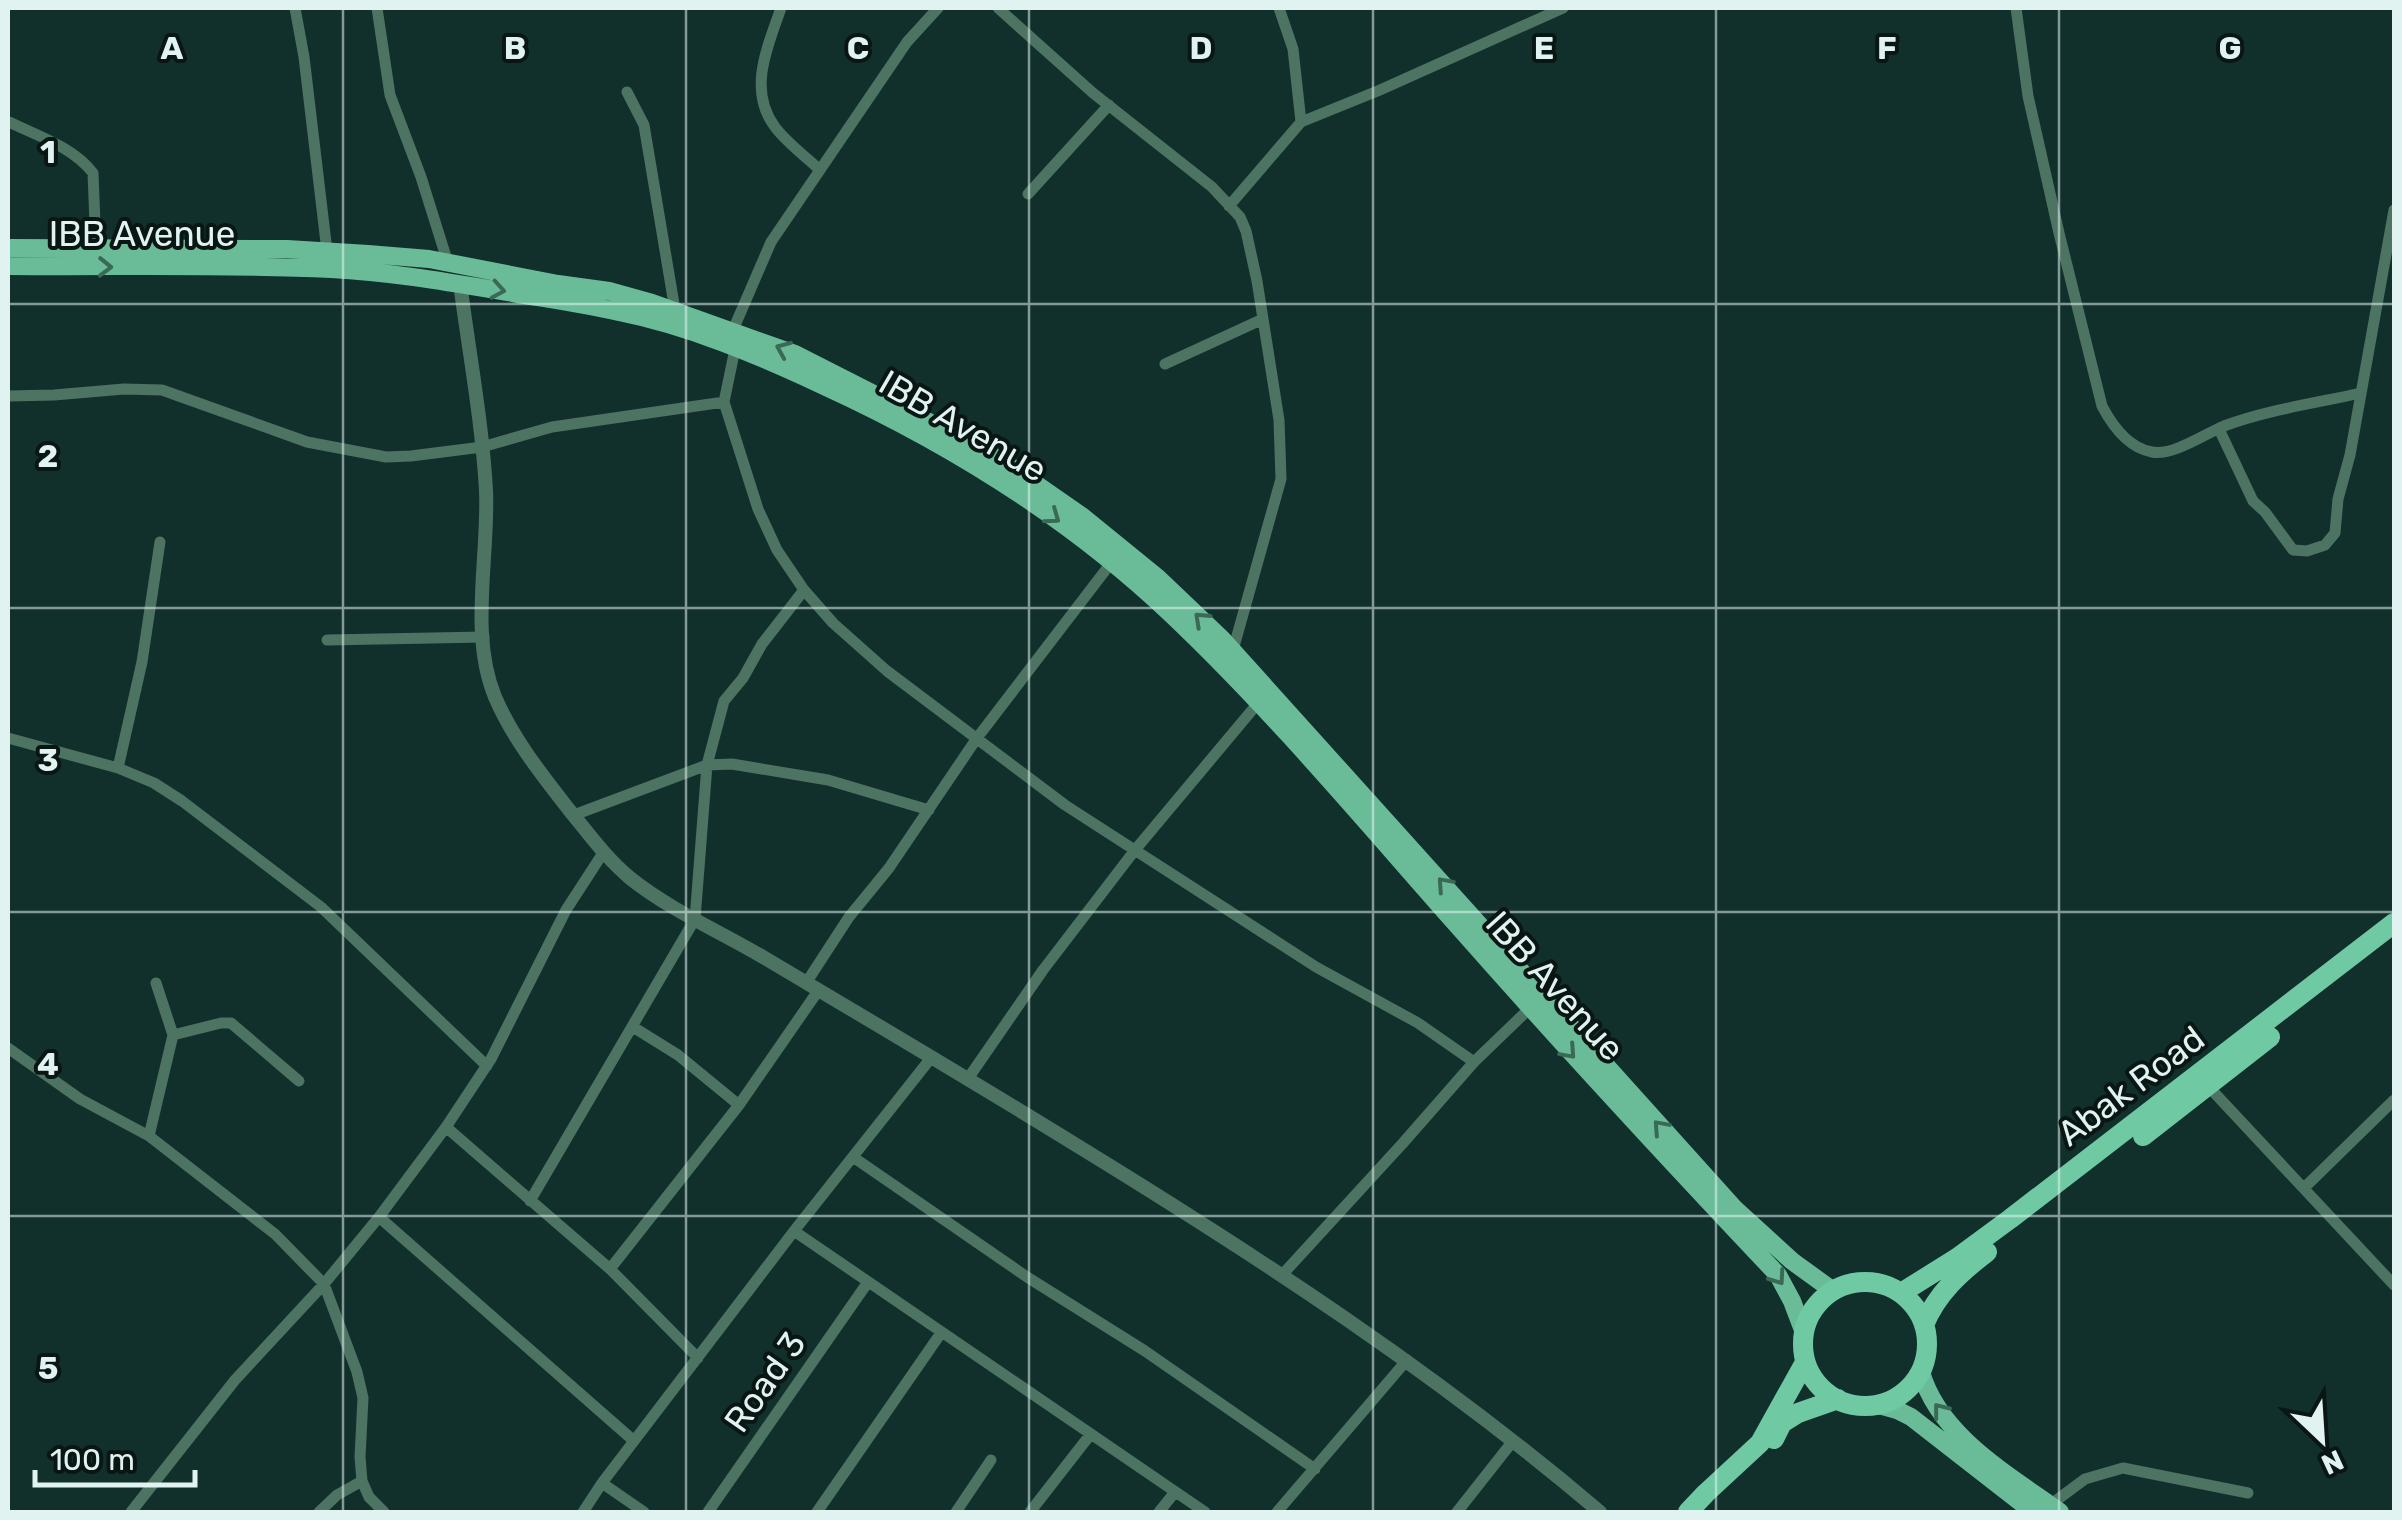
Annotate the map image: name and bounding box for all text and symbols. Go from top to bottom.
text: A [161,29,184,67]
text: B [504,29,526,67]
text: C [847,29,869,67]
text: D [1190,29,1212,67]
text: E [1534,29,1554,67]
text: F [1877,29,1897,67]
text: G [2218,29,2242,67]
text: 1 [40,133,56,171]
street label: IBB Avenue [49,213,235,255]
one-way arrow [98,256,113,278]
one-way arrow [490,279,507,300]
one-way arrow [775,341,793,361]
street label: IBB Avenue [872,361,1054,491]
text: 2 [38,437,58,475]
one-way arrow [1041,505,1060,524]
one-way arrow [1194,613,1213,631]
text: 3 [37,741,59,779]
one-way arrow [1438,877,1456,896]
street label: IBB Avenue [1477,903,1633,1069]
street label: Abak Road [2049,1017,2213,1155]
one-way arrow [1558,1040,1576,1059]
text: 4 [37,1045,59,1083]
one-way arrow [1654,1120,1672,1139]
one-way arrow [1766,1267,1784,1285]
street label: Road 3 [716,1324,814,1440]
text: 5 [38,1349,58,1387]
north arrow [2272,1390,2372,1490]
one-way arrow [1934,1404,1951,1422]
scale bar [35,1425,195,1487]
text: 100 m [50,1442,135,1478]
text: N [2316,1443,2348,1481]

